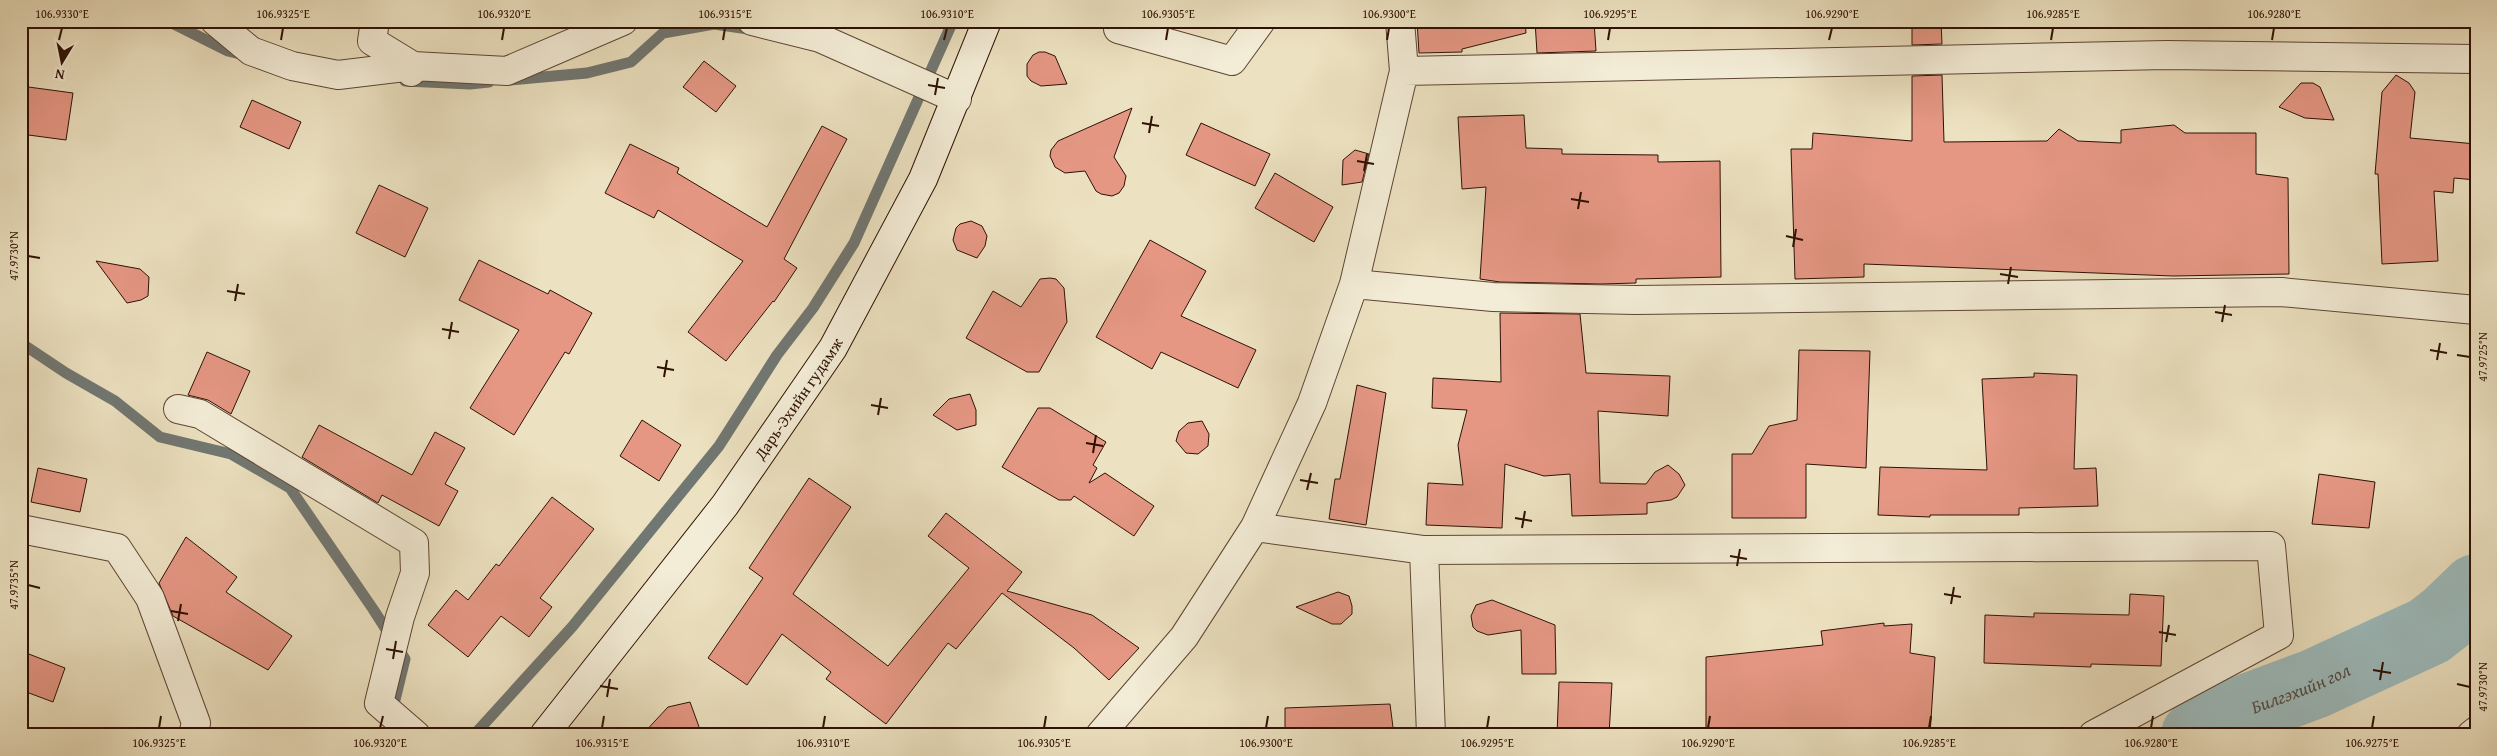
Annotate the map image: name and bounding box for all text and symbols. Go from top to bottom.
text: 106.9330°E [35,5,89,22]
text: 106.9325°E [256,5,310,22]
text: 106.9320°E [477,5,531,22]
text: 106.9315°E [698,5,752,22]
text: 106.9310°E [920,5,974,22]
text: 106.9305°E [1141,5,1195,22]
text: 106.9300°E [1362,5,1416,22]
text: 106.9295°E [1583,5,1637,22]
text: 106.9290°E [1805,5,1859,22]
text: 106.9285°E [2026,5,2080,22]
text: 106.9280°E [2247,5,2301,22]
north arrow [38,38,88,88]
text: N [53,64,66,85]
text: 47.9730°N [5,231,22,281]
text: 47.9725°N [2474,332,2491,382]
street label: Дарь-Эхийн гудамж [747,333,849,465]
text: 47.9735°N [5,560,22,610]
water label: Билгэхийн гол [2247,655,2355,720]
text: 47.9730°N [2474,662,2491,712]
text: 106.9325°E [132,734,186,751]
text: 106.9320°E [353,734,407,751]
text: 106.9315°E [575,734,629,751]
text: 106.9310°E [796,734,850,751]
text: 106.9305°E [1017,734,1071,751]
text: 106.9300°E [1239,734,1293,751]
text: 106.9295°E [1460,734,1514,751]
text: 106.9290°E [1681,734,1735,751]
text: 106.9285°E [1902,734,1956,751]
text: 106.9280°E [2124,734,2178,751]
text: 106.9275°E [2345,734,2399,751]

